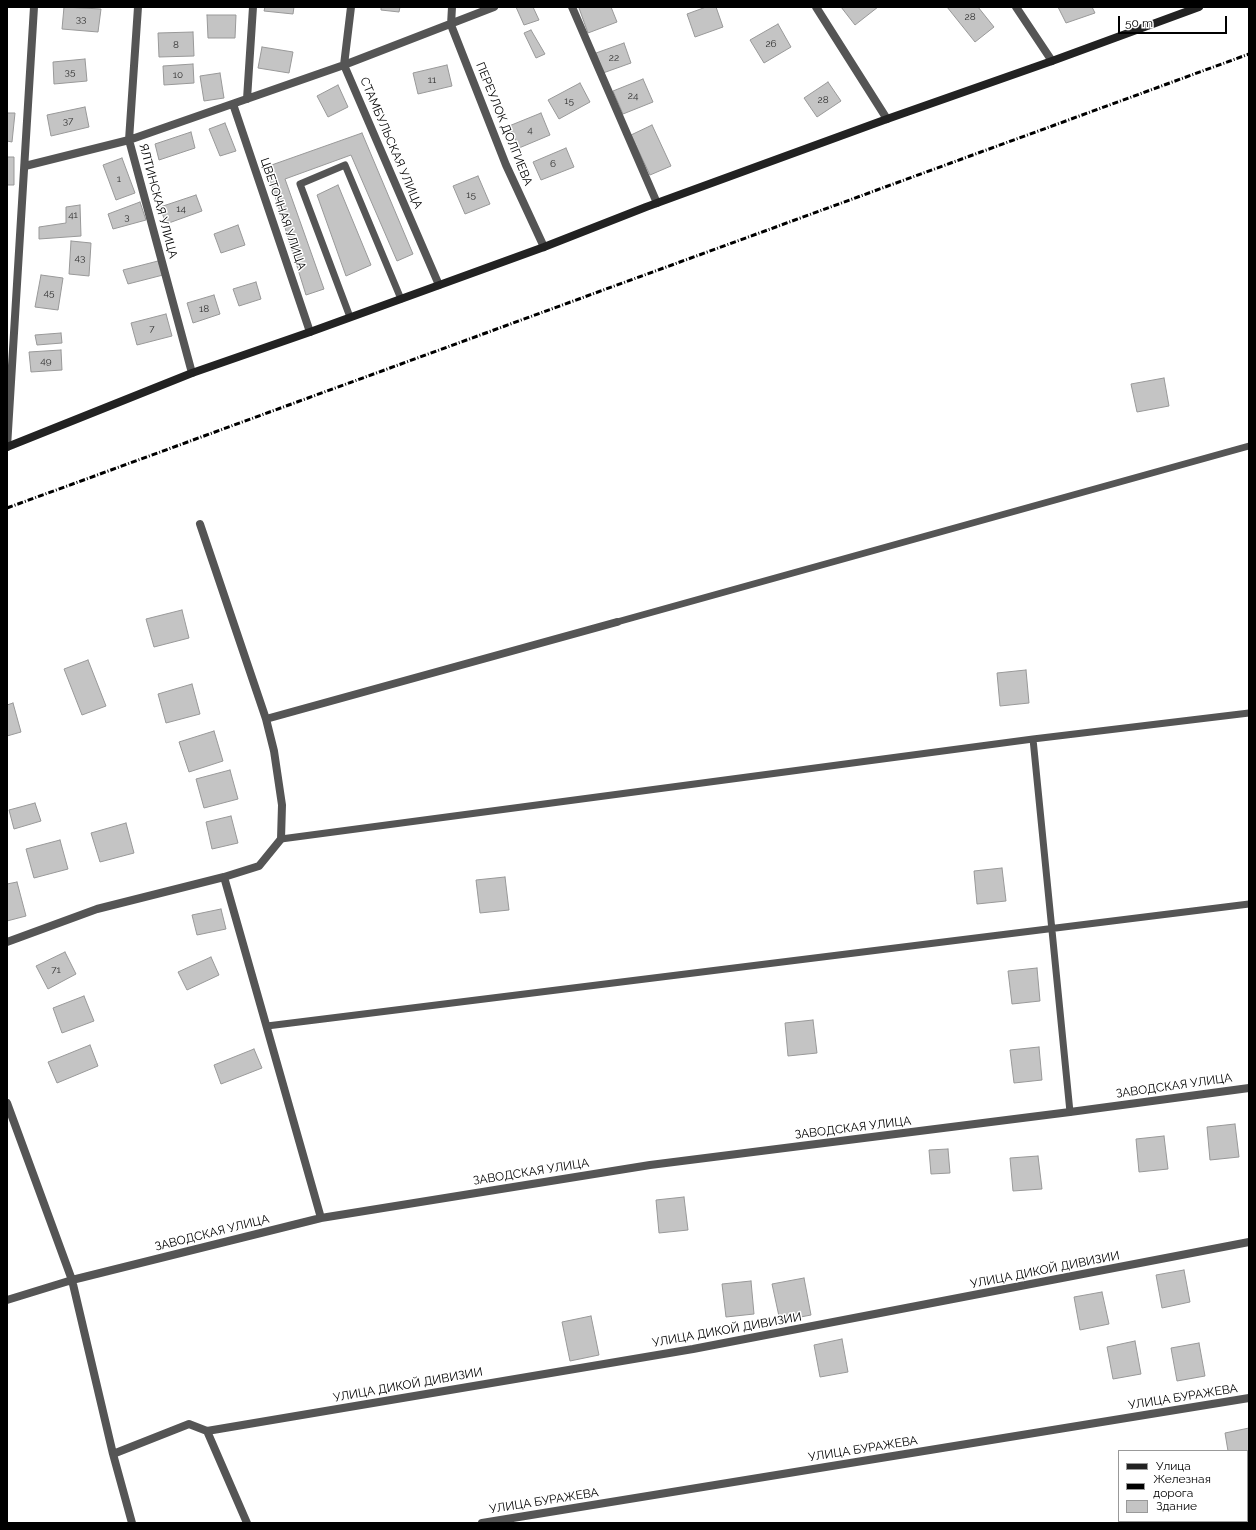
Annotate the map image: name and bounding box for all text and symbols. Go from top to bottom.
scale bar [1120,8,1229,34]
house number: 28 [964,11,976,23]
house number: 33 [76,13,86,25]
text: 50 m [1125,16,1153,30]
house number: 26 [765,38,777,50]
house number: 8 [173,39,179,51]
house number: 22 [609,52,619,64]
street label: ПЕРЕУЛОК ДОЛГИЕВА [473,60,535,188]
house number: 35 [65,66,75,78]
house number: 10 [173,69,183,81]
house number: 11 [428,74,436,86]
street label: СТАМБУЛЬСКАЯ УЛИЦА [357,75,425,211]
house number: 24 [628,90,638,102]
house number: 28 [817,94,829,106]
house number: 15 [564,95,574,107]
house number: 37 [63,115,73,127]
house number: 4 [527,124,533,136]
street label: ЯЛТИНСКАЯ УЛИЦА [136,142,180,260]
street label: ЦВЕТОЧНАЯ УЛИЦА [257,156,309,272]
house number: 6 [550,158,556,170]
house number: 1 [117,173,121,185]
house number: 15 [466,189,476,201]
house number: 14 [176,203,186,215]
house number: 41 [68,209,78,221]
house number: 3 [124,211,130,223]
house number: 43 [75,252,85,264]
house number: 45 [44,287,54,299]
house number: 18 [199,303,209,315]
house number: 7 [149,323,155,335]
house number: 49 [40,355,52,367]
house number: 71 [51,964,61,976]
street label: ЗАВОДСКАЯ УЛИЦА [1115,1071,1233,1101]
street label: ЗАВОДСКАЯ УЛИЦА [794,1114,912,1142]
street label: ЗАВОДСКАЯ УЛИЦА [472,1156,590,1188]
street label: ЗАВОДСКАЯ УЛИЦА [153,1212,271,1254]
street label: УЛИЦА ДИКОЙ ДИВИЗИИ [969,1248,1121,1292]
street label: УЛИЦА ДИКОЙ ДИВИЗИИ [651,1310,803,1350]
street label: УЛИЦА ДИКОЙ ДИВИЗИИ [332,1365,484,1405]
street label: УЛИЦА БУРАЖЕВА [1127,1381,1239,1413]
street label: УЛИЦА БУРАЖЕВА [807,1433,919,1465]
legend [1118,1450,1248,1522]
text: Улица [1156,1459,1191,1473]
text: Железная дорога [1153,1472,1211,1500]
street label: УЛИЦА БУРАЖЕВА [488,1485,600,1517]
text: Здание [1156,1499,1197,1513]

